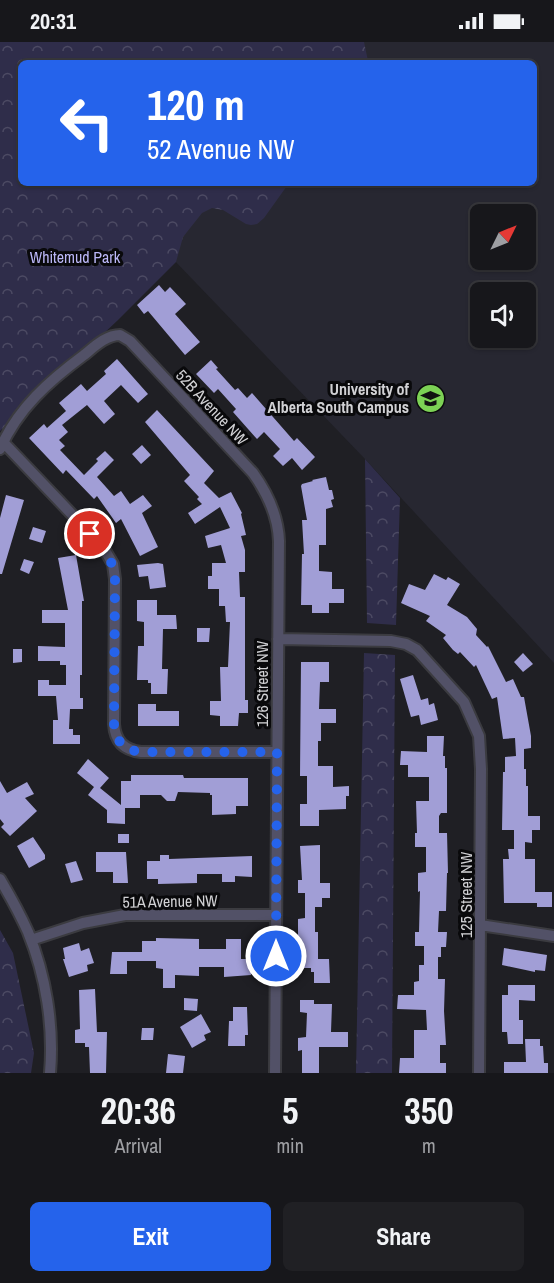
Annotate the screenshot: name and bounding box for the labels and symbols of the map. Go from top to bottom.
north arrow [470,204,536,270]
park label: Whitemud Park [30,246,121,268]
street label: 52B Avenue NW [171,364,253,450]
place label: University of Alberta South Campus [268,378,410,418]
school or university icon: University of Alberta South Campus [414,382,446,414]
pin [64,508,115,559]
street label: 126 Street NW [251,640,273,727]
street label: 125 Street NW [455,851,477,938]
street label: 51A Avenue NW [122,889,218,913]
position arrow [244,924,308,988]

